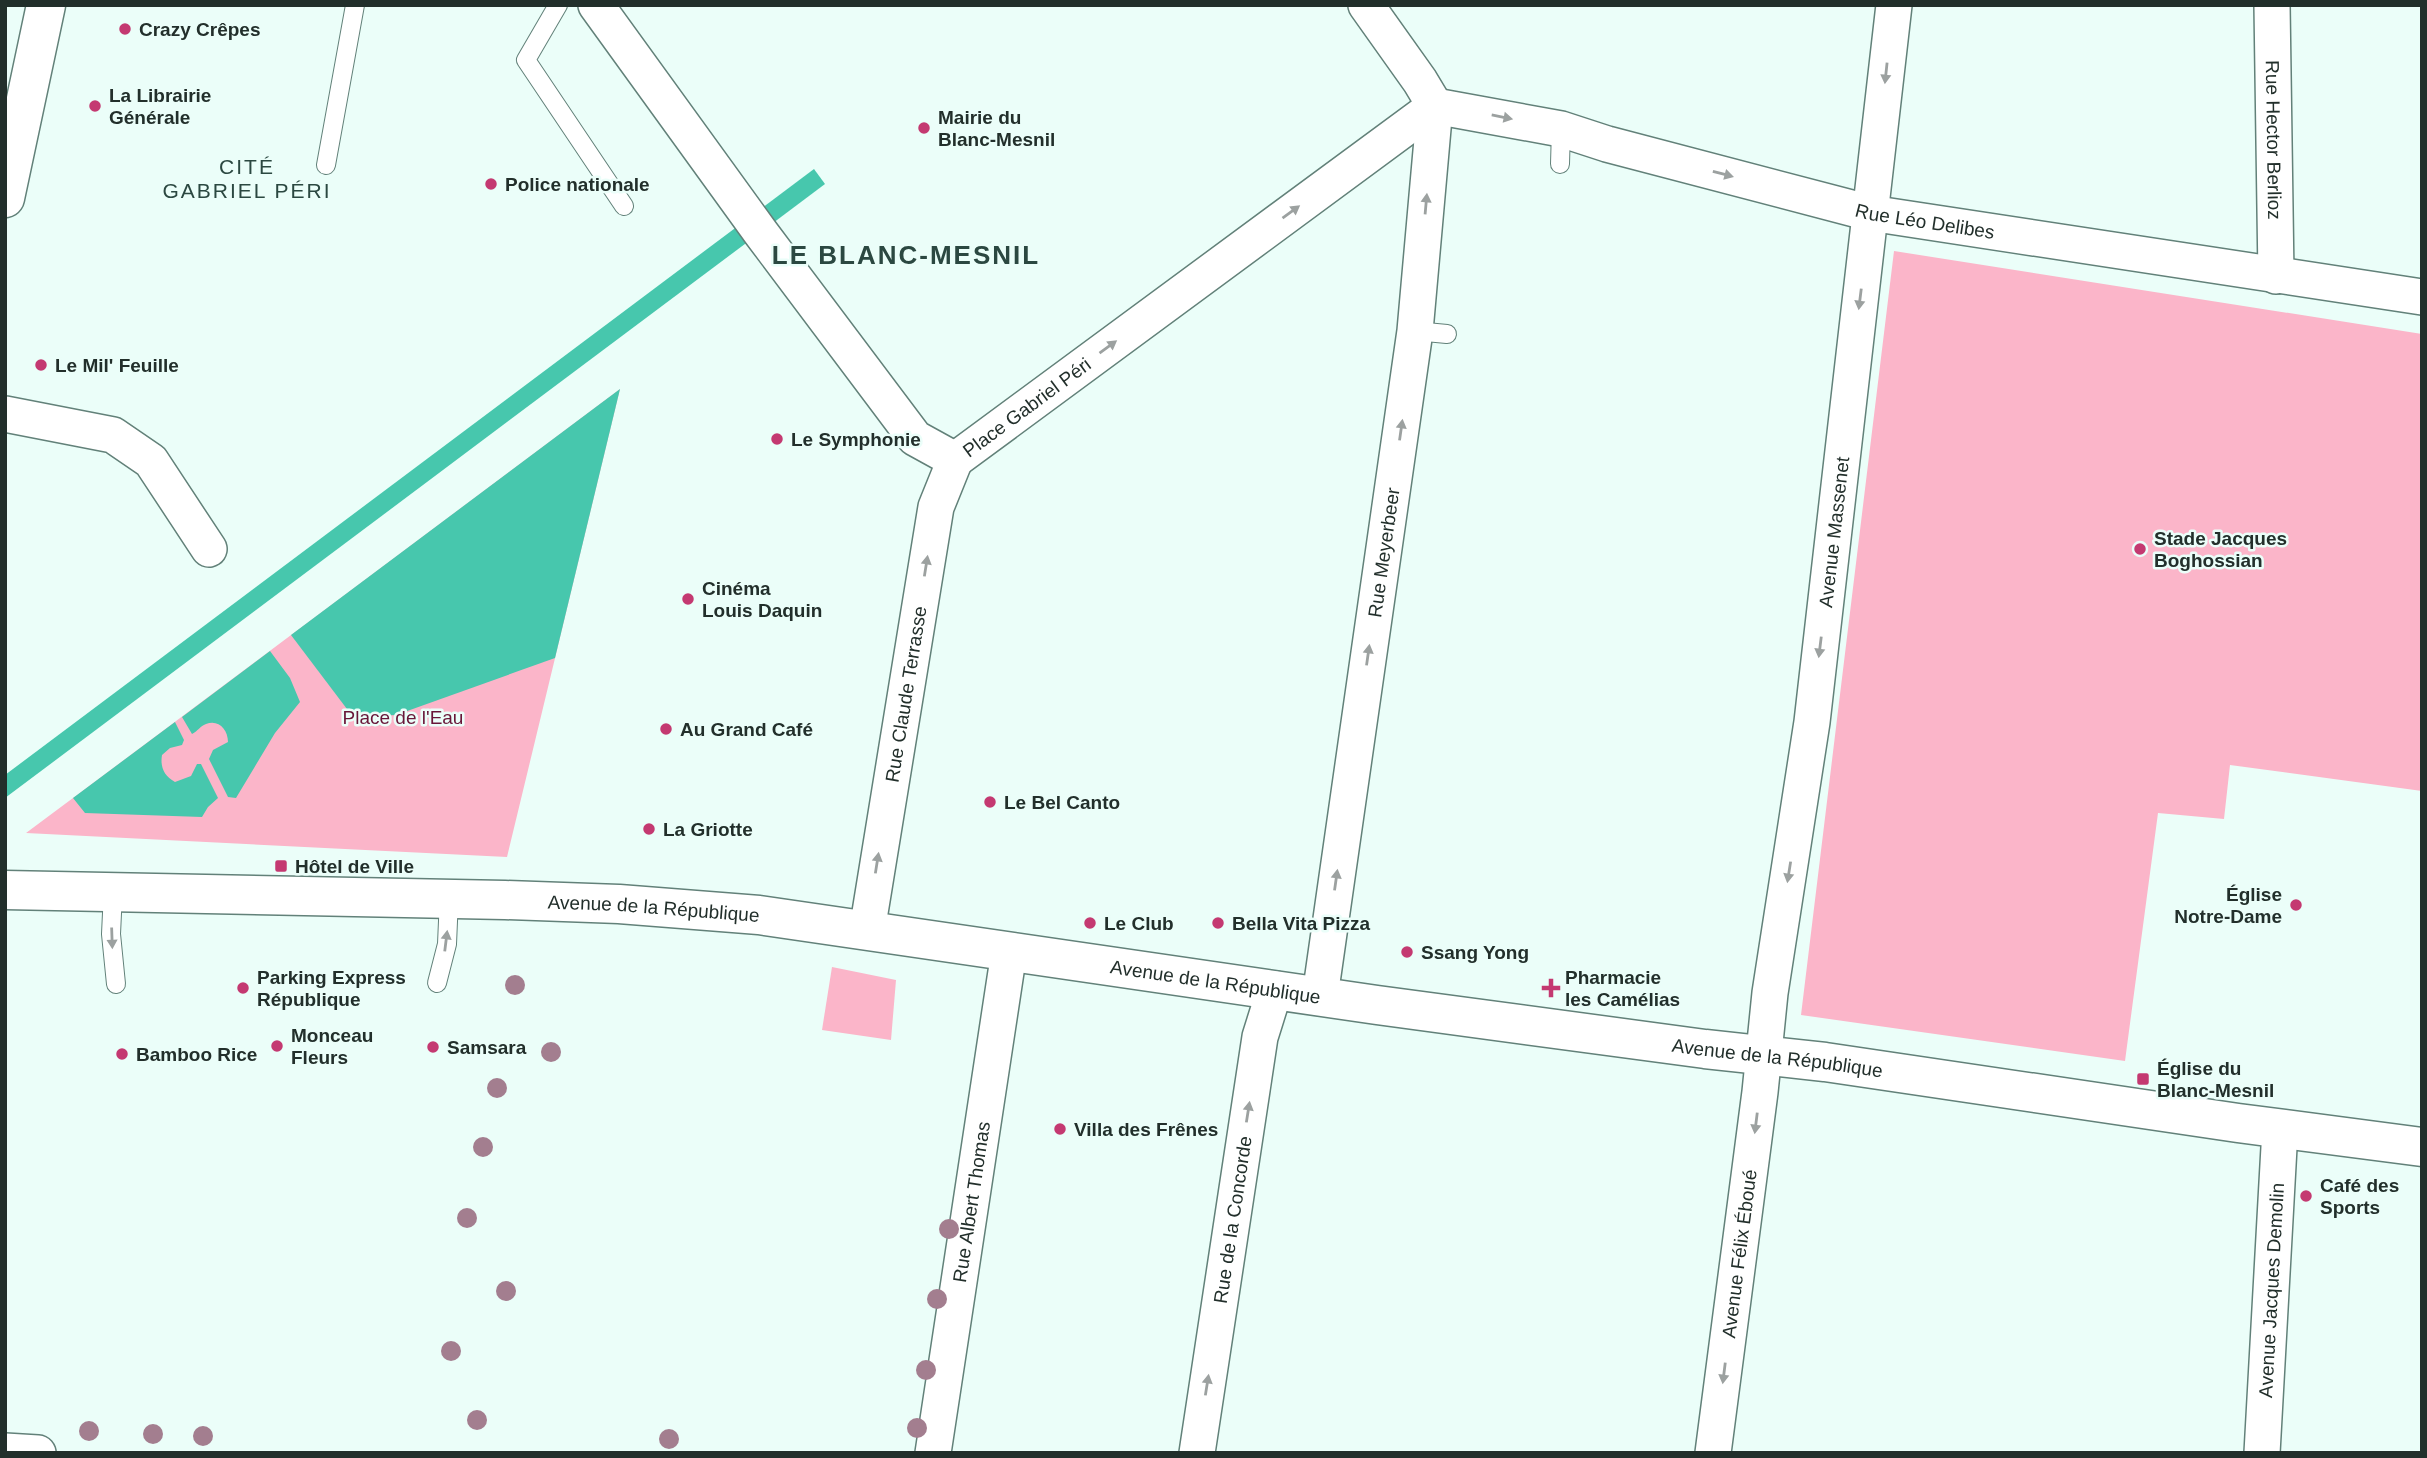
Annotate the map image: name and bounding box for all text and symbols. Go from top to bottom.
place label: Crazy Crêpes [139,19,260,40]
marker: Crazy Crêpes [117,21,133,37]
street label: Rue Hector Berlioz [2262,60,2286,220]
one-way arrow [1881,62,1892,84]
place label: La Librairie Générale [109,85,211,128]
marker: La Librairie Générale [87,98,103,114]
place label: Mairie du Blanc-Mesnil [938,107,1055,150]
one-way arrow [1491,112,1513,123]
marker: Mairie du Blanc-Mesnil [916,120,932,136]
district label: CITÉ GABRIEL PÉRI [162,155,332,202]
one-way arrow [1712,169,1734,180]
place label: Police nationale [505,174,650,195]
marker: Police nationale [483,176,499,192]
one-way arrow [1421,193,1432,215]
street label: Rue Léo Delibes [1853,199,1996,242]
one-way arrow [1282,205,1300,219]
district label: LE BLANC-MESNIL [772,240,1040,270]
one-way arrow [1855,288,1866,310]
one-way arrow [1099,340,1117,354]
street label: Place Gabriel Péri [959,353,1095,461]
place label: Le Mil' Feuille [55,355,179,376]
marker: Le Mil' Feuille [33,357,49,373]
one-way arrow [1395,419,1406,441]
place label: Le Symphonie [791,429,921,450]
marker: Le Symphonie [769,431,785,447]
street label: Avenue Massenet [1815,455,1853,609]
street label: Rue Meyerbeer [1364,485,1403,619]
place label: Stade Jacques Boghossian [2154,528,2287,571]
marker: Stade Jacques Boghossian [2132,541,2148,557]
one-way arrow [921,555,932,577]
place label: Cinéma Louis Daquin [702,578,822,621]
marker: Cinéma Louis Daquin [680,591,696,607]
street label: Rue Claude Terrasse [881,604,930,784]
one-way arrow [1815,636,1826,658]
one-way arrow [1363,644,1374,666]
park label: Place de l'Eau [343,707,463,728]
place label: Au Grand Café [680,719,813,740]
marker: Au Grand Café [658,721,674,737]
place label: Le Bel Canto [1004,792,1120,813]
marker: Le Bel Canto [982,794,998,810]
place label: La Griotte [663,819,753,840]
marker: La Griotte [641,821,657,837]
one-way arrow [872,852,883,874]
place label: Hôtel de Ville [295,856,414,877]
marker: Hôtel de Ville [273,858,289,874]
one-way arrow [1783,861,1794,883]
one-way arrow [1331,869,1342,891]
place label: Église Notre-Dame [2174,884,2282,927]
street label: Avenue de la République [547,891,760,926]
marker: Église Notre-Dame [2288,897,2304,913]
place label: Le Club [1104,913,1174,934]
place label: Bella Vita Pizza [1232,913,1370,934]
marker: Le Club [1082,915,1098,931]
marker: Bella Vita Pizza [1210,915,1226,931]
one-way arrow [107,927,118,949]
one-way arrow [441,930,452,952]
place label: Ssang Yong [1421,942,1529,963]
marker: Ssang Yong [1399,944,1415,960]
street label: Avenue de la République [1109,956,1322,1007]
place label: Parking Express République [257,967,406,1010]
place label: Pharmacie les Camélias [1565,967,1680,1010]
marker: Parking Express République [235,980,251,996]
marker: Pharmacie les Camélias [1543,980,1559,996]
place label: Monceau Fleurs [291,1025,373,1068]
street label: Avenue de la République [1671,1034,1884,1081]
place label: Samsara [447,1037,527,1058]
marker: Monceau Fleurs [269,1038,285,1054]
marker: Samsara [425,1039,441,1055]
place label: Bamboo Rice [136,1044,257,1065]
marker: Bamboo Rice [114,1046,130,1062]
place label: Église du Blanc-Mesnil [2157,1058,2274,1101]
marker: Église du Blanc-Mesnil [2135,1071,2151,1087]
one-way arrow [1243,1101,1254,1123]
one-way arrow [1750,1112,1761,1134]
place label: Villa des Frênes [1074,1119,1218,1140]
street label: Rue Albert Thomas [949,1120,994,1284]
marker: Villa des Frênes [1052,1121,1068,1137]
street label: Rue de la Concorde [1209,1134,1255,1305]
street label: Avenue Félix Éboué [1718,1168,1760,1339]
place label: Café des Sports [2320,1175,2399,1218]
street label: Avenue Jacques Demolin [2255,1182,2287,1398]
marker: Café des Sports [2298,1188,2314,1204]
one-way arrow [1718,1362,1729,1384]
one-way arrow [1202,1374,1213,1396]

